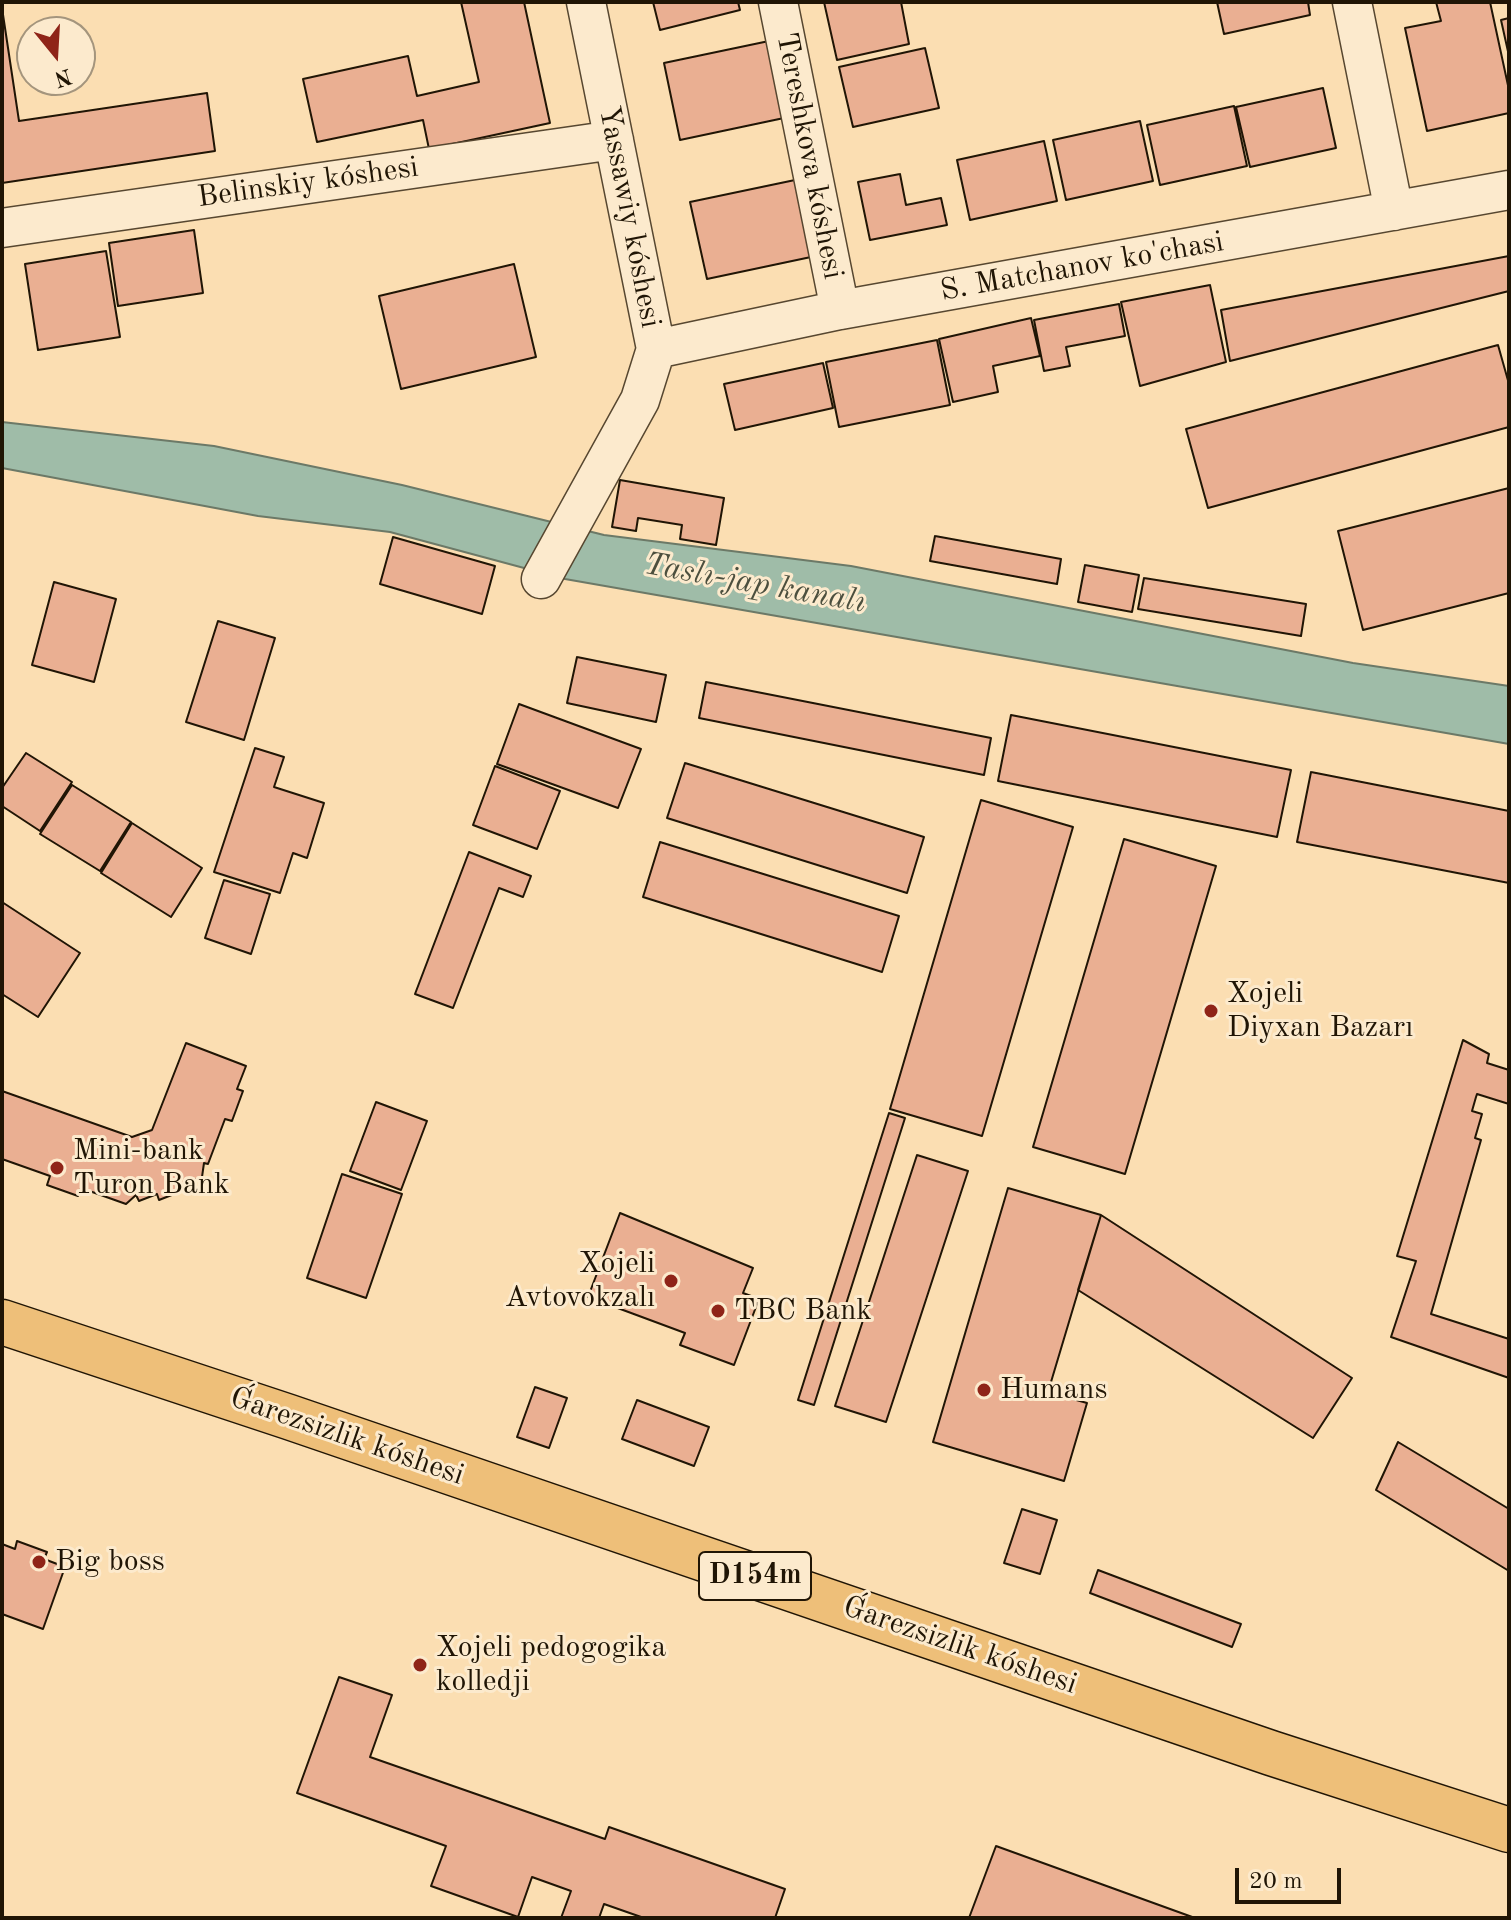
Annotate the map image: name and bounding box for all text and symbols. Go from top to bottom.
north arrow [16,16,96,96]
street label: Tereshkova kóshesi [767,29,851,283]
text: N [51,64,74,90]
street label: Yassawiy kóshesi [590,103,668,331]
street label: Belinskiy kóshesi [195,150,421,216]
street label: S. Matchanov ko'chasi [937,224,1227,310]
water label: Taslı-jap kanalı [641,546,869,622]
place label: Xojeli Diyxan Bazarı [1227,976,1413,1046]
marker: Xojeli Diyxan Bazarı [1202,1002,1220,1020]
place label: Mini-bank Turon Bank [73,1133,230,1204]
marker: Mini-bank Turon Bank [48,1159,66,1177]
place label: Xojeli Avtovokzalı [505,1246,655,1316]
marker: Xojeli Avtovokzalı [662,1272,680,1290]
place label: TBC Bank [734,1293,872,1329]
marker: TBC Bank [709,1302,727,1320]
place label: Humans [1000,1372,1108,1408]
street label: Ǵarezsizlik kóshesi [225,1380,469,1494]
marker: Humans [975,1381,993,1399]
place label: Big boss [55,1544,165,1580]
road number: D154m [699,1552,811,1600]
marker: Big boss [30,1553,48,1571]
street label: Ǵarezsizlik kóshesi [838,1589,1082,1703]
place label: Xojeli pedogogika kolledji [436,1630,666,1700]
marker: Xojeli pedogogika kolledji [411,1656,429,1674]
scale bar [1239,1852,1345,1902]
text: 20 m [1249,1870,1303,1894]

